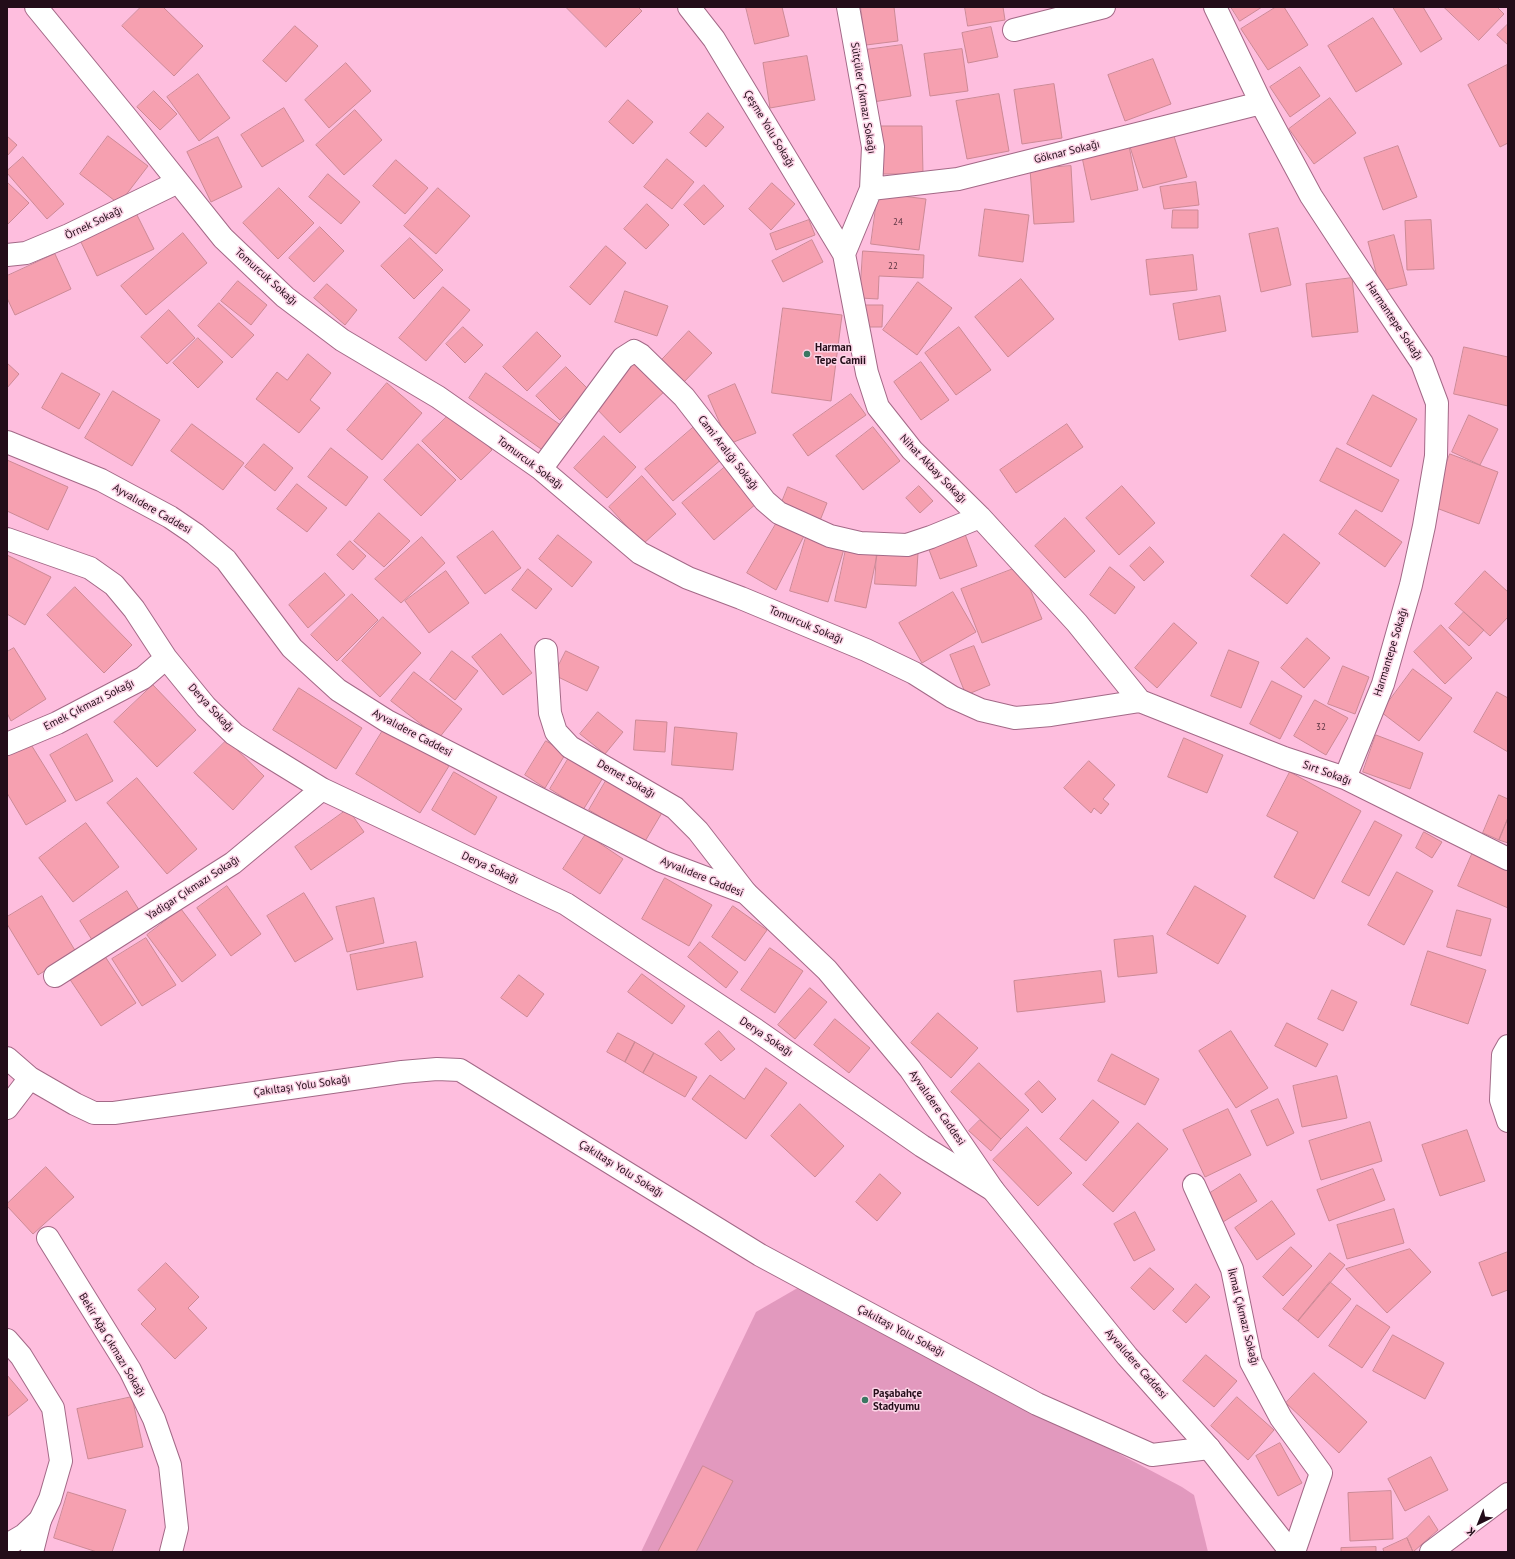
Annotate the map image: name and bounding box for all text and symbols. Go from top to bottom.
street label: Sütçüler Çıkmazı Sokağı [848,41,878,155]
street label: Çeşme Yolu Sokağı [741,88,797,170]
street label: Göknar Sokağı [1033,137,1101,167]
street label: Örnek Sokağı [63,203,125,243]
house number: 24 [893,217,903,227]
street label: Tomurcuk Sokağı [232,245,300,309]
house number: 22 [888,261,898,271]
street label: Harmantepe Sokağı [1363,279,1425,363]
place label: Harman Tepe Camii [815,341,866,367]
marker: Harman Tepe Camii [802,349,812,359]
street label: Cami Aralığı Sokağı [695,413,761,493]
street label: Nihat Akbay Sokağı [897,432,969,506]
street label: Tomurcuk Sokağı [494,434,566,492]
street label: Ayvalıdere Caddesi [110,481,194,537]
street label: Tomurcuk Sokağı [767,603,845,647]
street label: Harmantepe Sokağı [1371,606,1411,698]
street label: Emek Çıkmazı Sokağı [42,677,136,733]
street label: Derya Sokağı [185,681,237,735]
street label: Ayvalıdere Caddesi [370,706,454,760]
house number: 32 [1316,722,1326,732]
street label: Demet Sokağı [594,757,658,801]
street label: Sırt Sokağı [1301,758,1353,788]
street label: Derya Sokağı [459,849,521,887]
street label: Yadigar Çıkmazı Sokağı [144,853,242,923]
street label: Ayvalıdere Caddesi [659,854,745,900]
street label: Derya Sokağı [737,1014,795,1060]
street label: Ayvalıdere Caddesi [906,1068,968,1148]
street label: Çakıltaşı Yolu Sokağı [253,1073,351,1099]
street label: Çakıltaşı Yolu Sokağı [576,1138,666,1200]
street label: İkmal Çıkmazı Sokağı [1224,1267,1262,1367]
street label: Bekir Ağa Çıkmazı Sokağı [76,1291,148,1399]
street label: Çakıltaşı Yolu Sokağı [855,1302,947,1360]
street label: Ayvalıdere Caddesi [1102,1326,1170,1402]
place label: Paşabahçe Stadyumu [873,1387,922,1413]
marker: Paşabahçe Stadyumu [860,1395,870,1405]
north arrow [1459,1503,1499,1543]
text: K [1464,1524,1478,1539]

